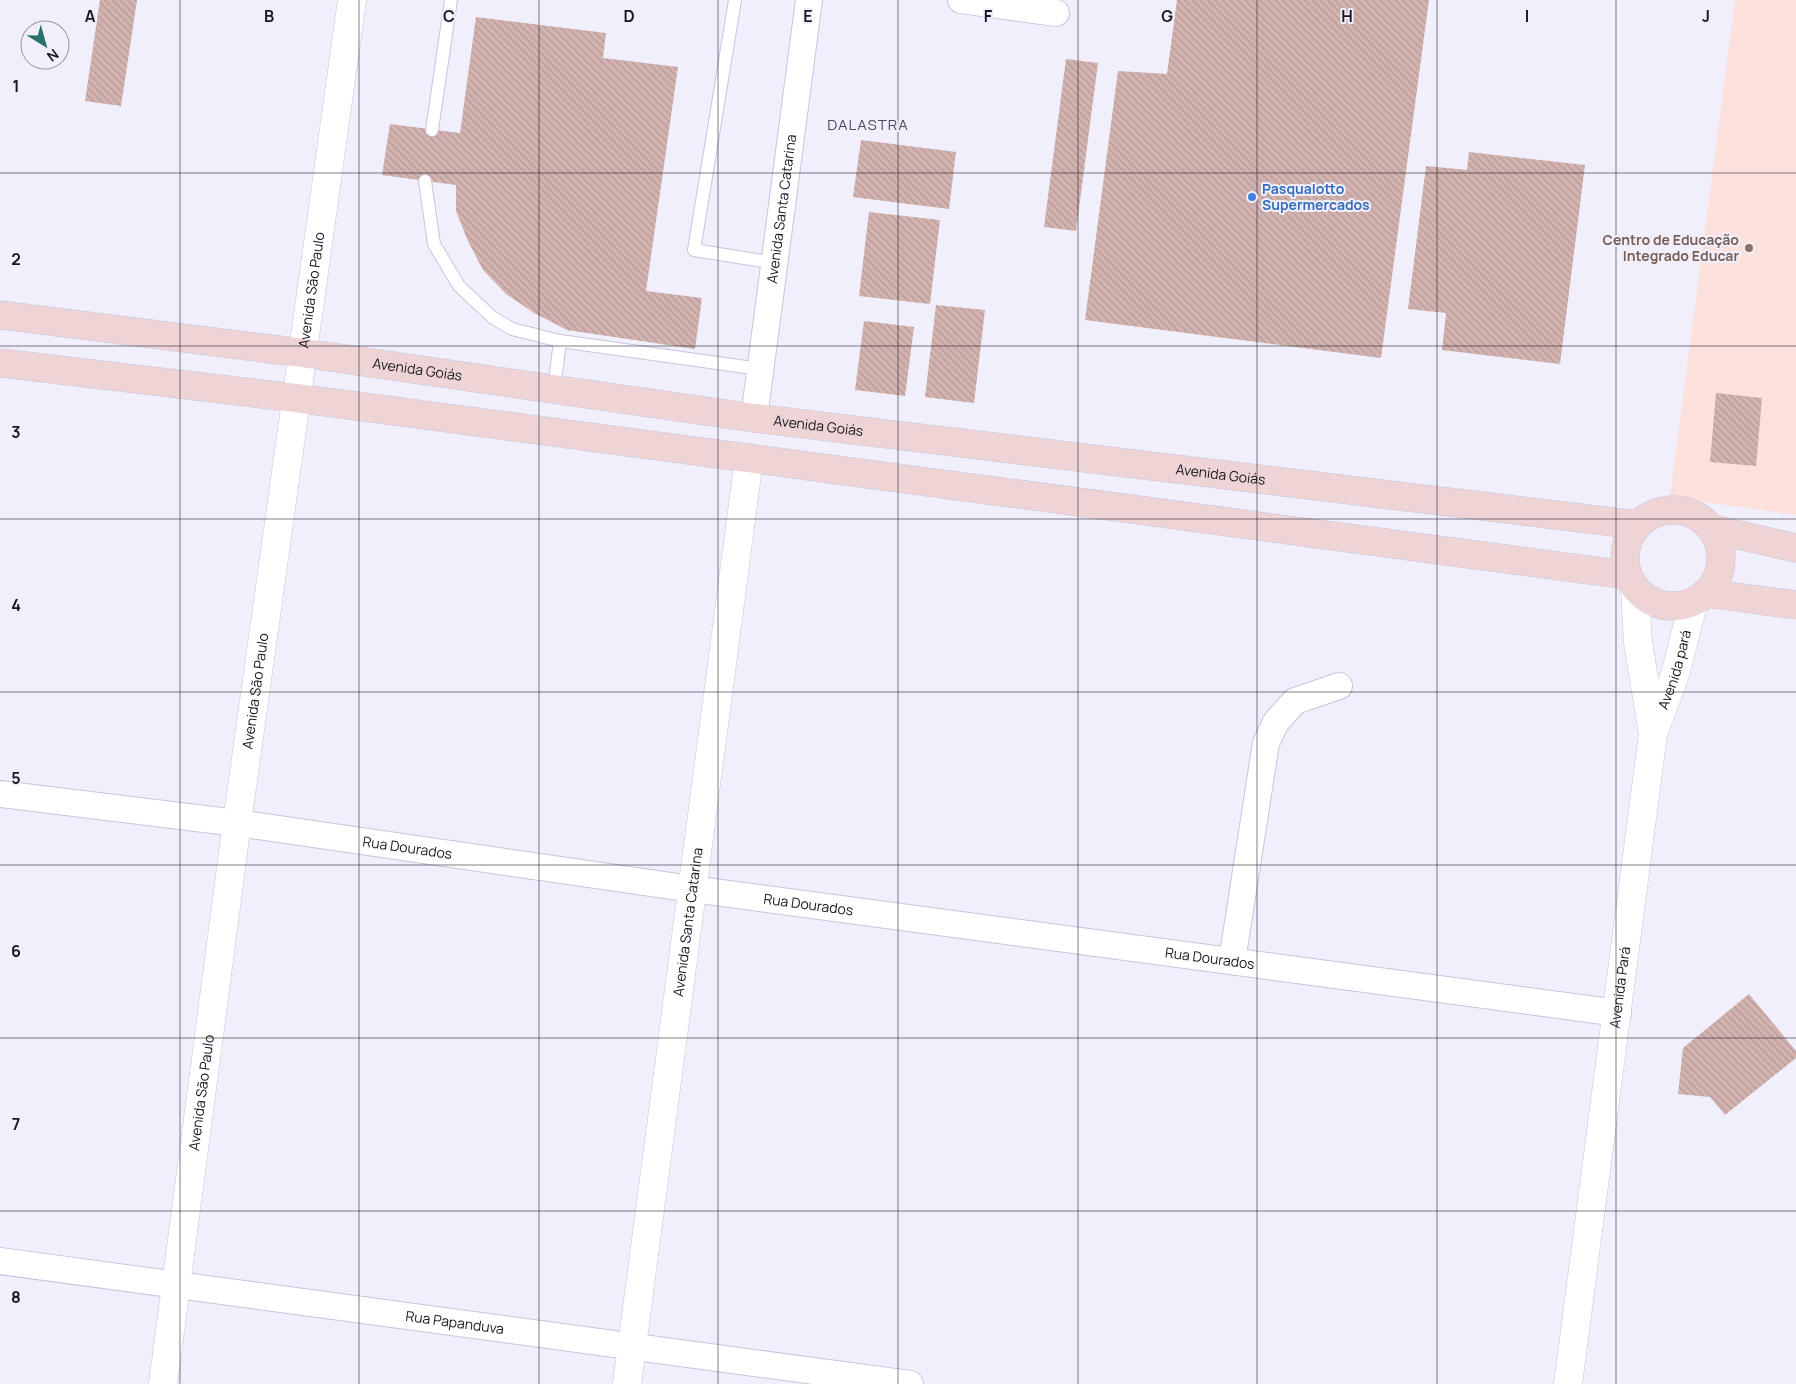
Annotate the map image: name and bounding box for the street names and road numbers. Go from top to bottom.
street label: Avenida Santa Catarina [762,133,800,284]
street label: Avenida São Paulo [293,231,328,349]
street label: Avenida Goiás [372,353,464,385]
street label: Avenida Goiás [773,410,864,440]
street label: Avenida Goiás [1175,459,1267,489]
street label: Avenida pará [1653,628,1695,712]
street label: Avenida São Paulo [237,632,272,750]
street label: Rua Dourados [362,831,454,863]
street label: Avenida Santa Catarina [668,846,707,998]
street label: Rua Dourados [763,889,854,919]
street label: Rua Dourados [1164,942,1256,973]
street label: Avenida Pará [1605,945,1634,1029]
street label: Avenida São Paulo [184,1033,218,1152]
street label: Rua Papanduva [405,1306,505,1338]

